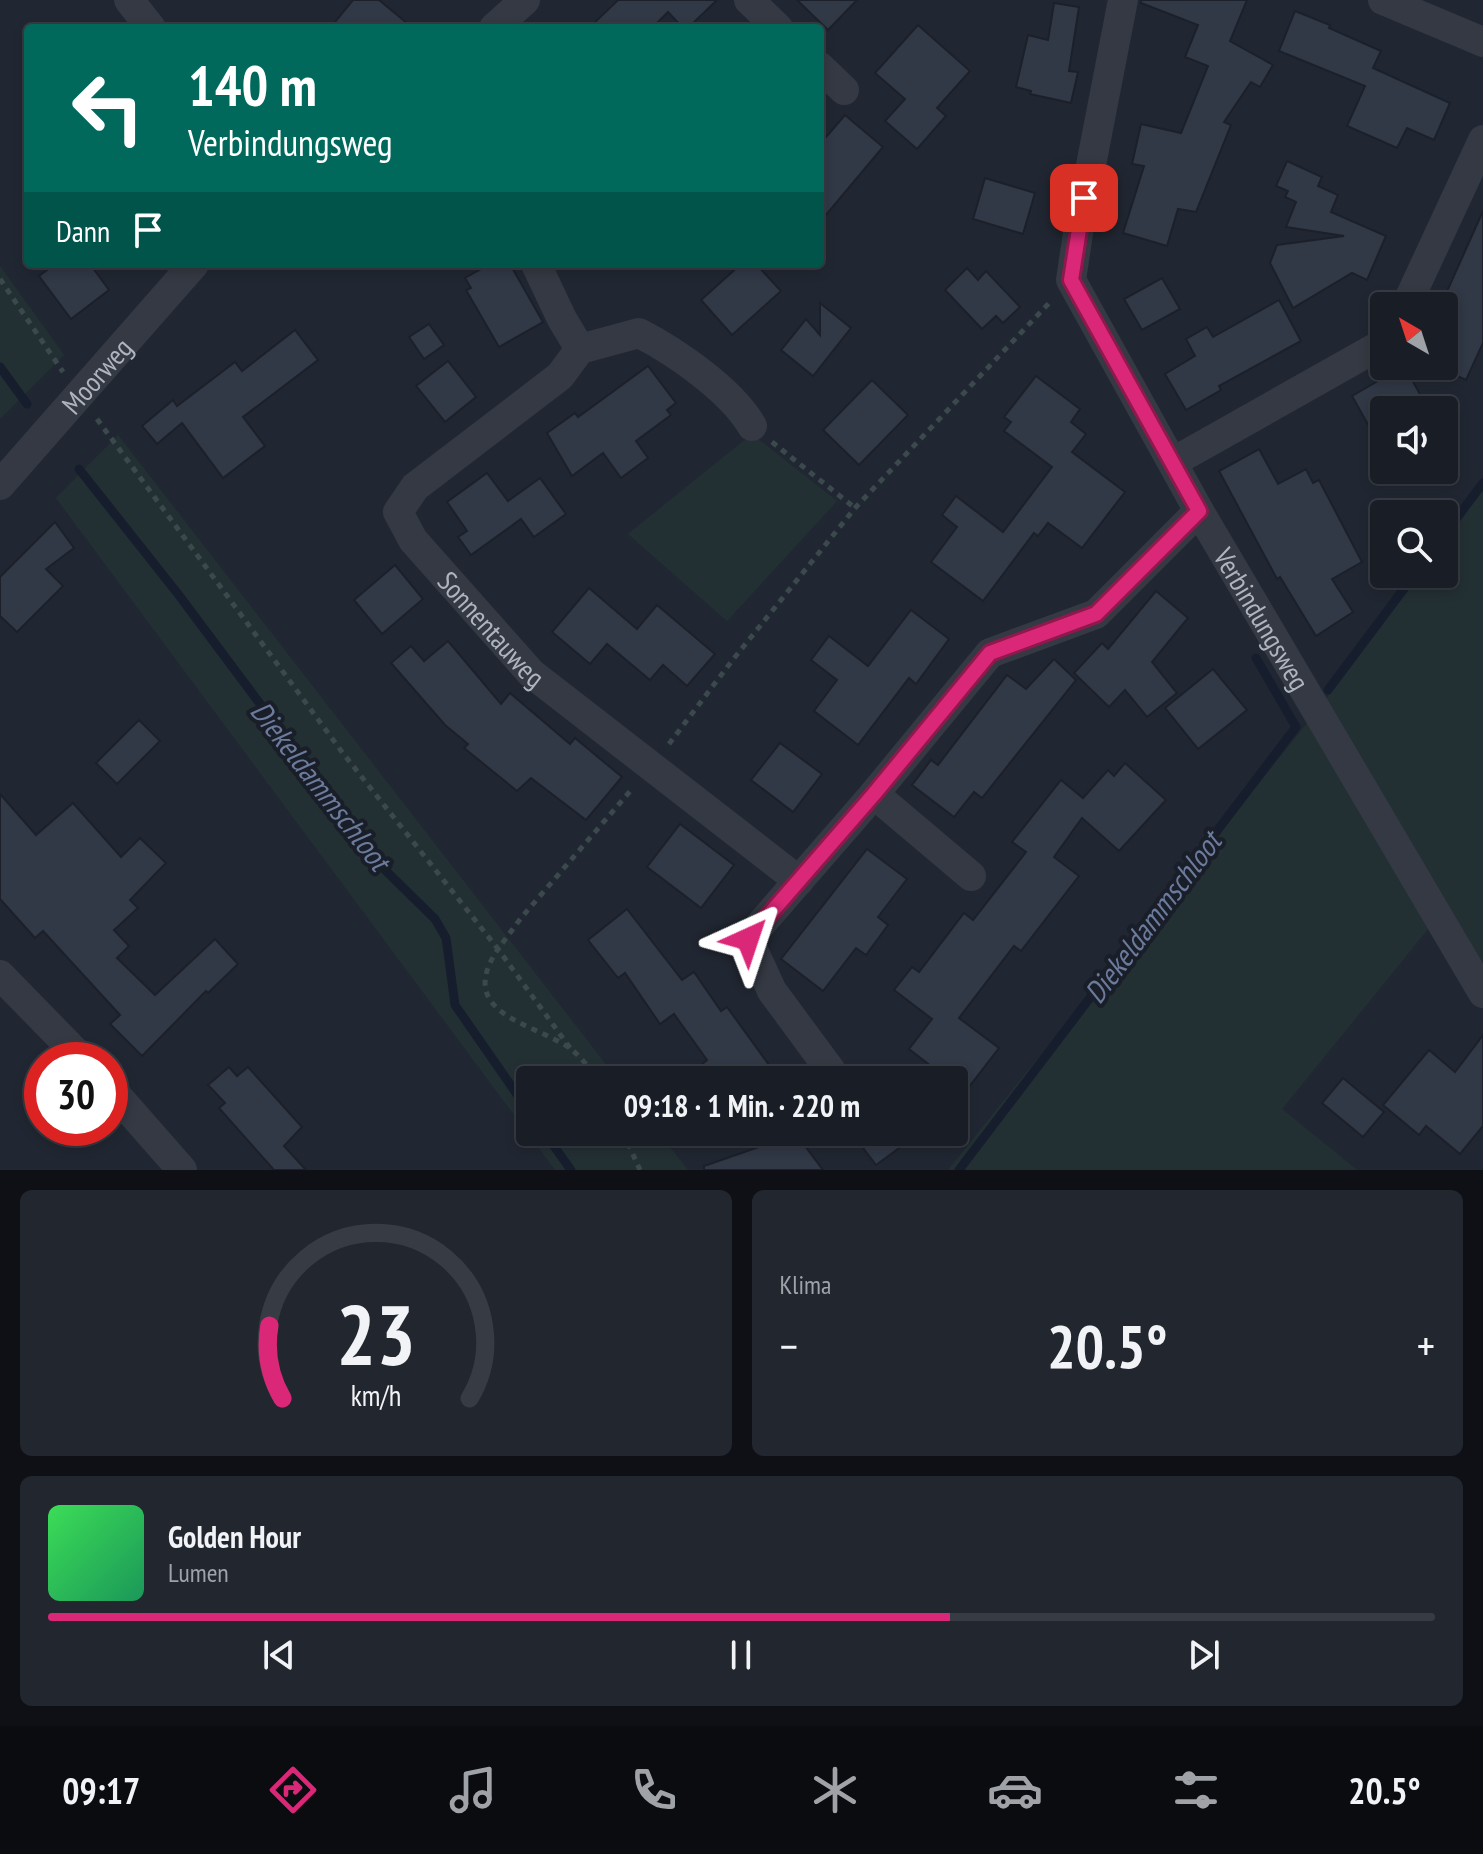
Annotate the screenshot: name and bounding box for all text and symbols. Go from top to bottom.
text: 140 m [188,49,317,121]
icon: left [56,56,160,160]
text: Verbindungsweg [188,119,393,166]
pin [1050,164,1118,232]
icon: arrive [1062,176,1106,220]
icon: arrive [126,208,170,252]
text: Dann [56,211,110,250]
north arrow [1370,292,1458,380]
map controls [1370,292,1458,588]
street label: Moorweg [53,329,140,421]
button: sound [1370,396,1458,484]
button: search [1370,500,1458,588]
street label: Verbindungsweg [1206,540,1319,697]
street label: Sonnentauweg [430,563,552,695]
water label: Diekeldammschloot [243,692,402,881]
water label: Diekeldammschloot [1075,821,1231,1010]
position arrow [706,897,790,981]
speed limit sign: 30 [24,1042,128,1146]
text: 09:18 · 1 Min. · 220 m [624,1086,860,1125]
text: Klima [780,1268,831,1301]
text: 23 [336,1280,416,1388]
text: 20.5° [1047,1307,1168,1385]
text: − [780,1317,798,1374]
text: + [1417,1317,1435,1374]
text: km/h [350,1377,401,1414]
text: Golden Hour [168,1517,301,1556]
text: Lumen [168,1556,229,1589]
icon: previous [257,1633,301,1677]
icon: pause [719,1633,763,1677]
icon: next [1182,1633,1226,1677]
icon: directions [265,1762,321,1818]
icon: music [445,1762,501,1818]
icon: phone [626,1762,682,1818]
icon: climate [807,1762,863,1818]
icon: car [987,1762,1043,1818]
icon: filters [1168,1762,1224,1818]
text: 09:17 [62,1767,140,1814]
text: 20.5° [1348,1767,1421,1814]

